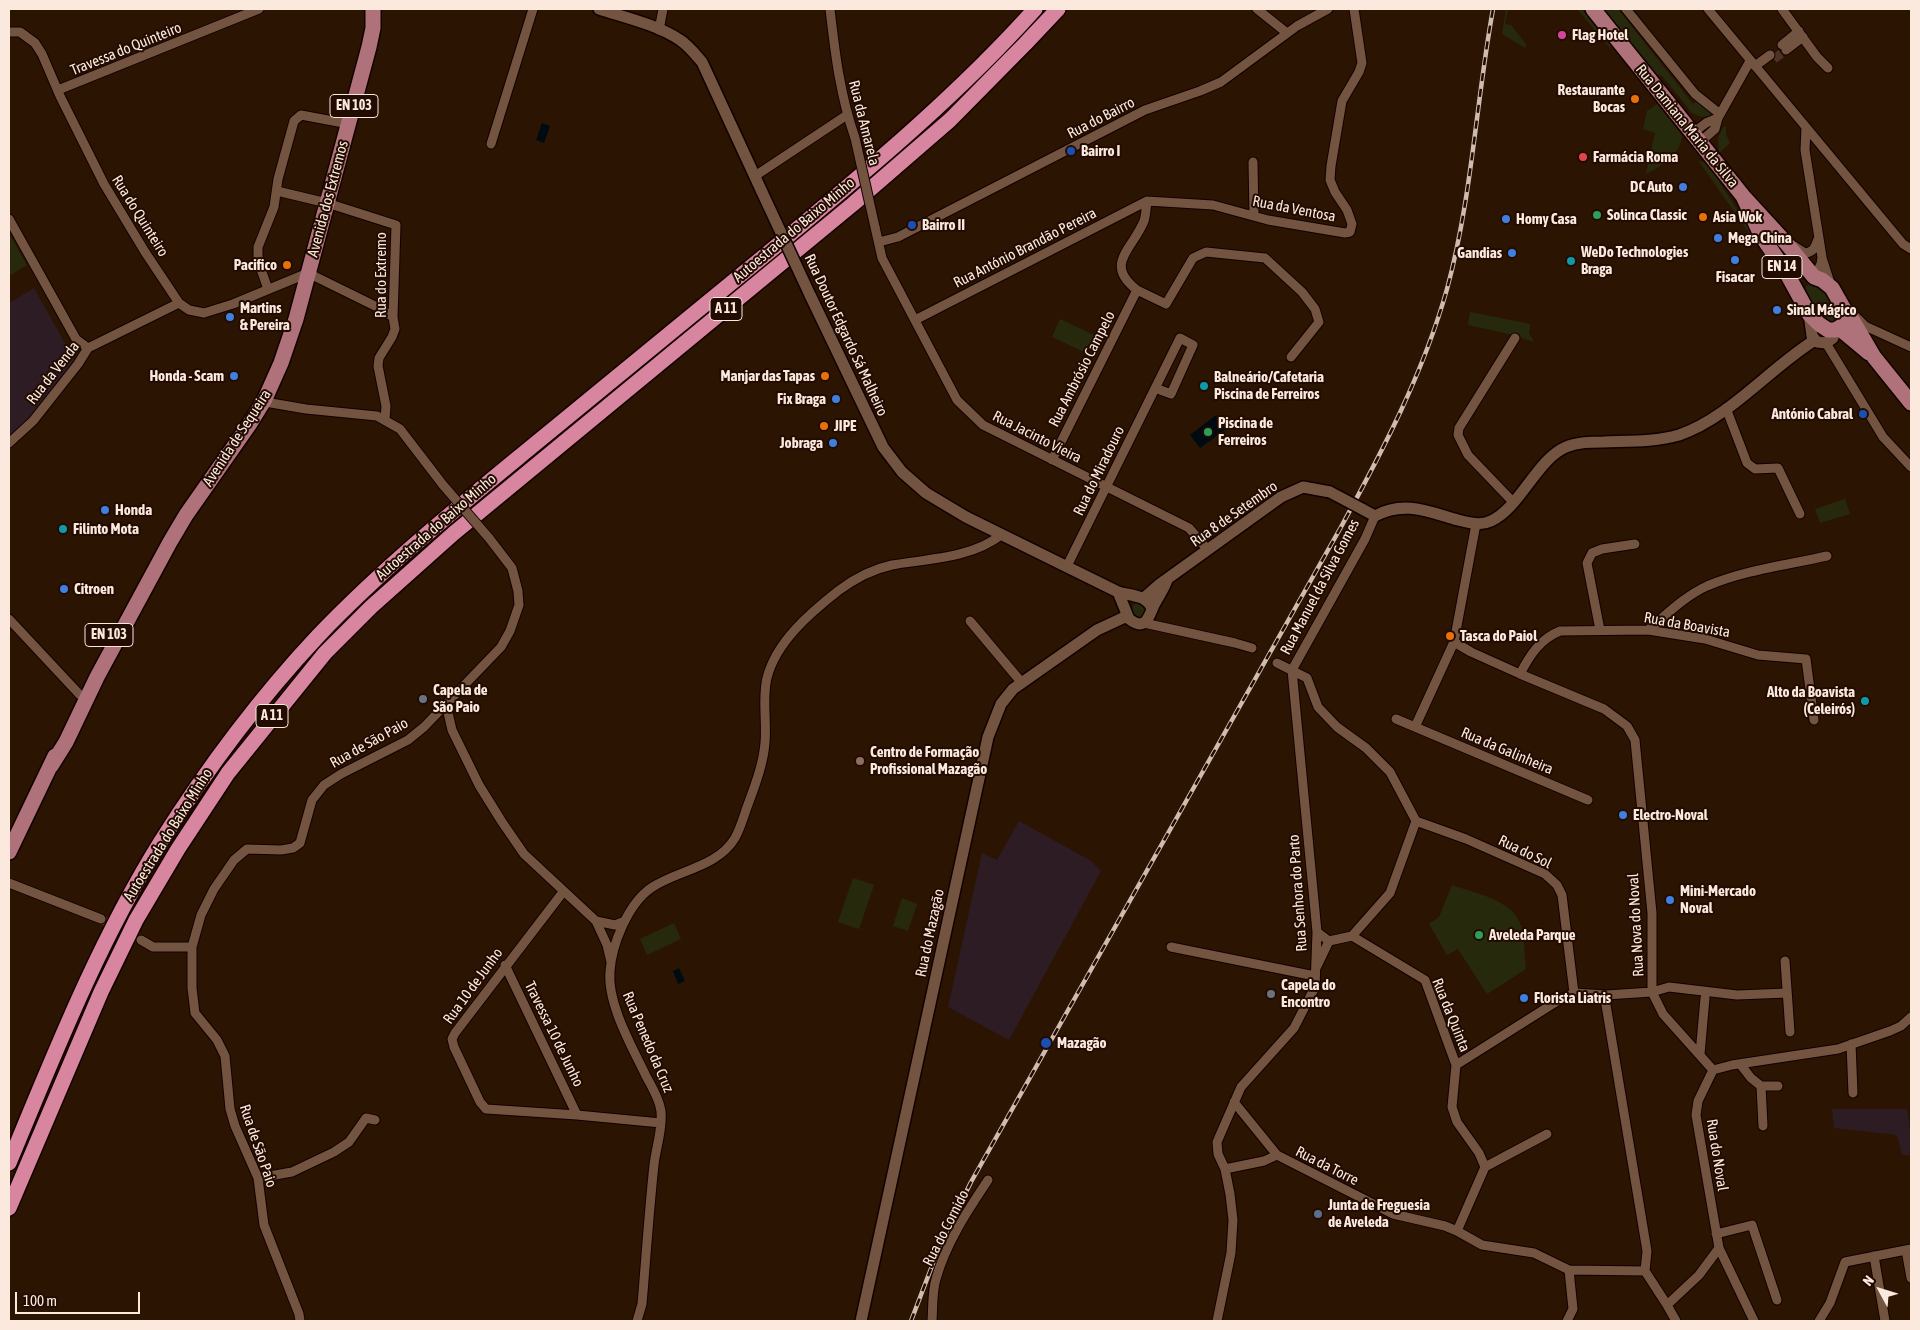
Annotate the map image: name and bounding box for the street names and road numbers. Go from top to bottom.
street label: Travessa do Quinteiro [68,19,184,79]
street label: Rua Damiana Maria da Silva [1632,61,1742,191]
street label: Rua da Amarela [845,79,883,167]
street label: Rua do Bairro [1064,93,1138,143]
road number: EN 103 [330,94,378,118]
street label: Avenida dos Extremos [304,139,352,259]
street label: Rua do Quinteiro [108,172,172,260]
street label: Autoestrada do Baixo Minho [729,174,859,286]
street label: Rua da Ventosa [1251,192,1337,226]
street label: Rua António Brandão Pereira [951,204,1099,292]
street label: Rua do Extremo [372,232,390,318]
street label: Rua Doutor Edgardo Sá Malheiro [800,251,892,419]
road number: EN 14 [1762,256,1802,278]
road number: A 11 [710,298,742,320]
street label: Rua Ambrósio Campelo [1045,308,1119,430]
street label: Rua da Venda [23,338,83,408]
street label: Avenida de Sequeira [199,386,275,490]
street label: Rua Jacinto Vieira [990,407,1084,467]
street label: Rua do Miradouro [1070,423,1128,519]
street label: Autoestrada do Baixo Minho [372,470,500,584]
street label: Rua 8 de Setembro [1187,477,1281,551]
street label: Rua Manuel da Silva Gomes [1277,516,1363,658]
street label: Rua da Boavista [1642,609,1732,641]
road number: EN 103 [85,624,133,646]
road number: A 11 [256,704,288,728]
street label: Rua de São Paio [327,714,411,772]
street label: Rua da Galinheira [1458,724,1556,778]
street label: Autoestrada do Baixo Minho [120,765,216,905]
street label: Rua do Sol [1495,831,1555,873]
street label: Rua Senhora do Parto [1285,834,1311,952]
street label: Rua Nova do Noval [1624,873,1648,977]
street label: Rua do Mazagão [912,887,948,979]
street label: Rua 10 de Junho [439,944,507,1028]
street label: Rua da Quinta [1428,975,1474,1055]
street label: Travessa 10 de Junho [521,978,587,1090]
street label: Rua Penedo da Cruz [619,989,677,1095]
street label: Rua de São Paio [235,1102,281,1190]
street label: Rua do Noval [1702,1118,1732,1192]
street label: Rua da Torre [1292,1142,1362,1190]
street label: Rua do Cornido [919,1187,973,1269]

